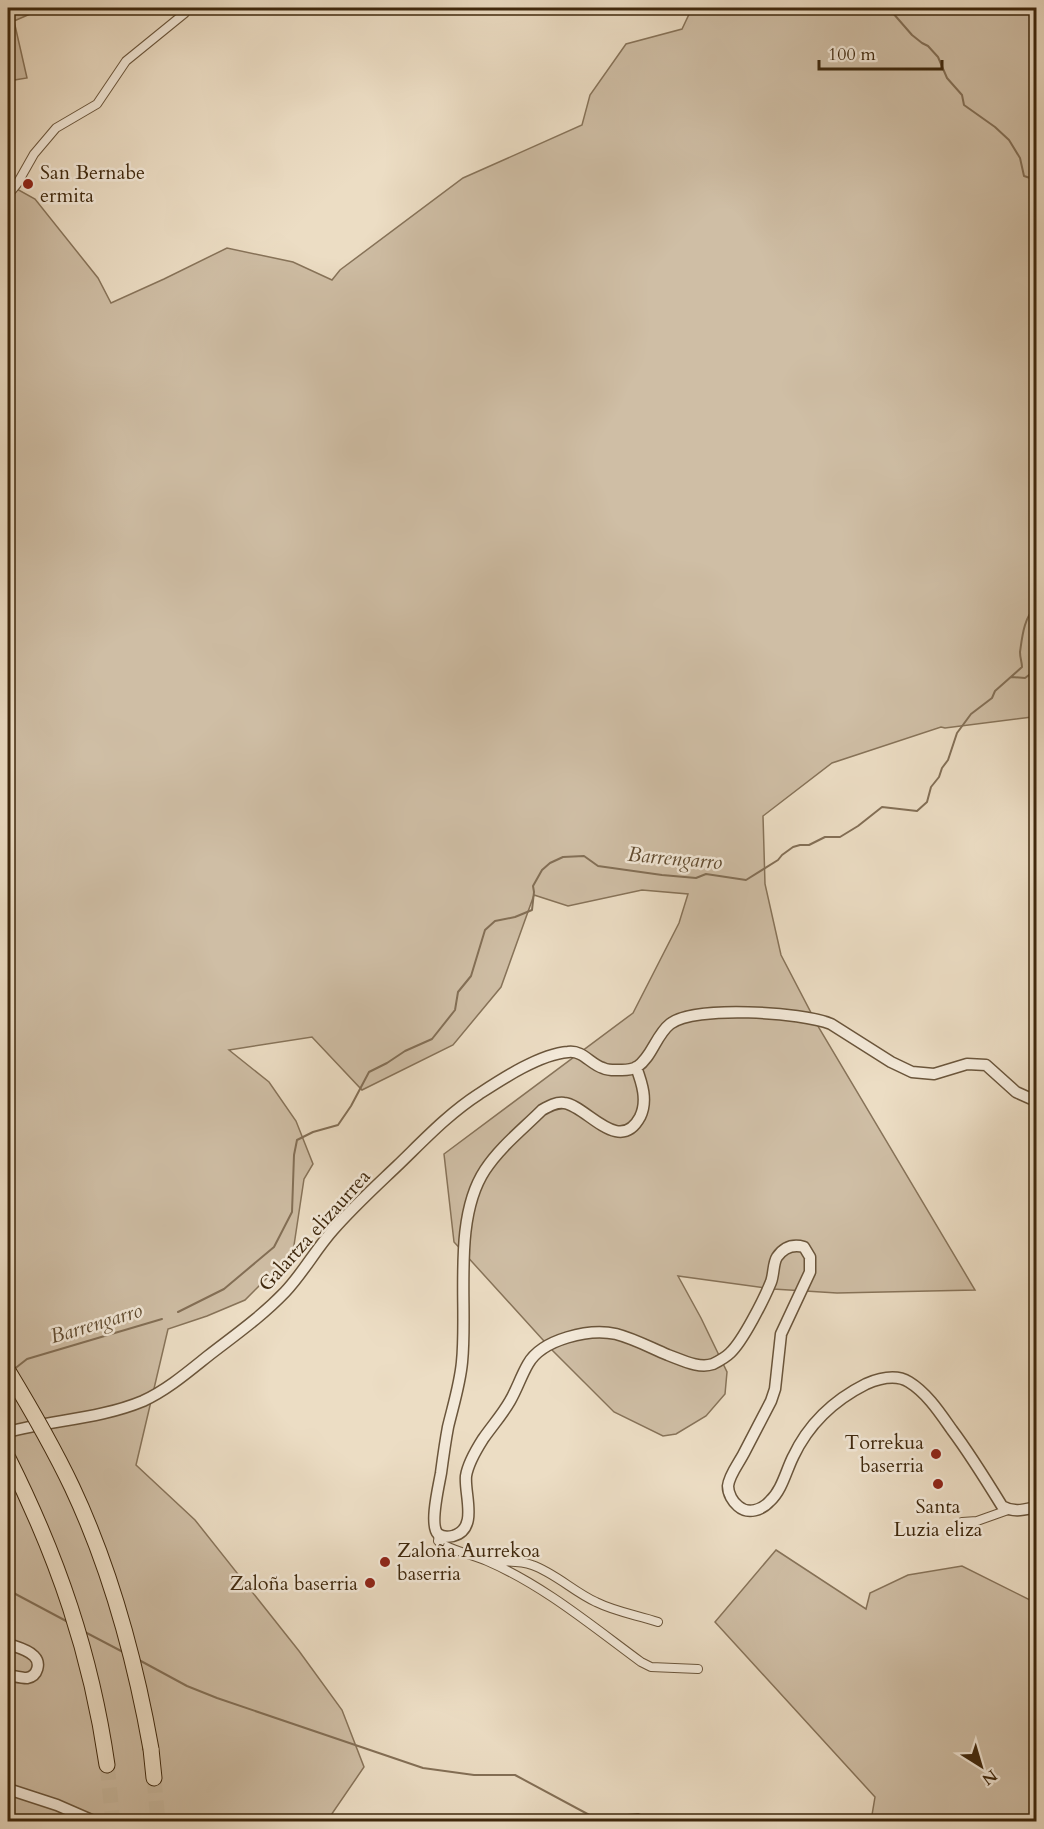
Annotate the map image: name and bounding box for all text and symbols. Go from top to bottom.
scale bar [819,33,942,71]
text: 100 m [828,42,876,67]
place label: San Bernabe ermita [40,159,145,209]
marker: San Bernabe ermita [21,177,35,191]
water label: Barrengarro [626,840,724,877]
street label: Galartza elizaurrea [252,1163,377,1297]
water label: Barrengarro [46,1296,146,1351]
place label: Torrekua baserria [845,1429,924,1479]
marker: Torrekua baserria [929,1447,943,1461]
marker: Santa Luzia eliza [931,1477,945,1491]
place label: Santa Luzia eliza [893,1493,983,1543]
place label: Zaloña Aurrekoa baserria [397,1537,541,1587]
marker: Zaloña Aurrekoa baserria [378,1555,392,1569]
place label: Zaloña baserria [230,1570,358,1597]
marker: Zaloña baserria [363,1576,377,1590]
north arrow [951,1736,1011,1796]
text: N [977,1764,1002,1790]

